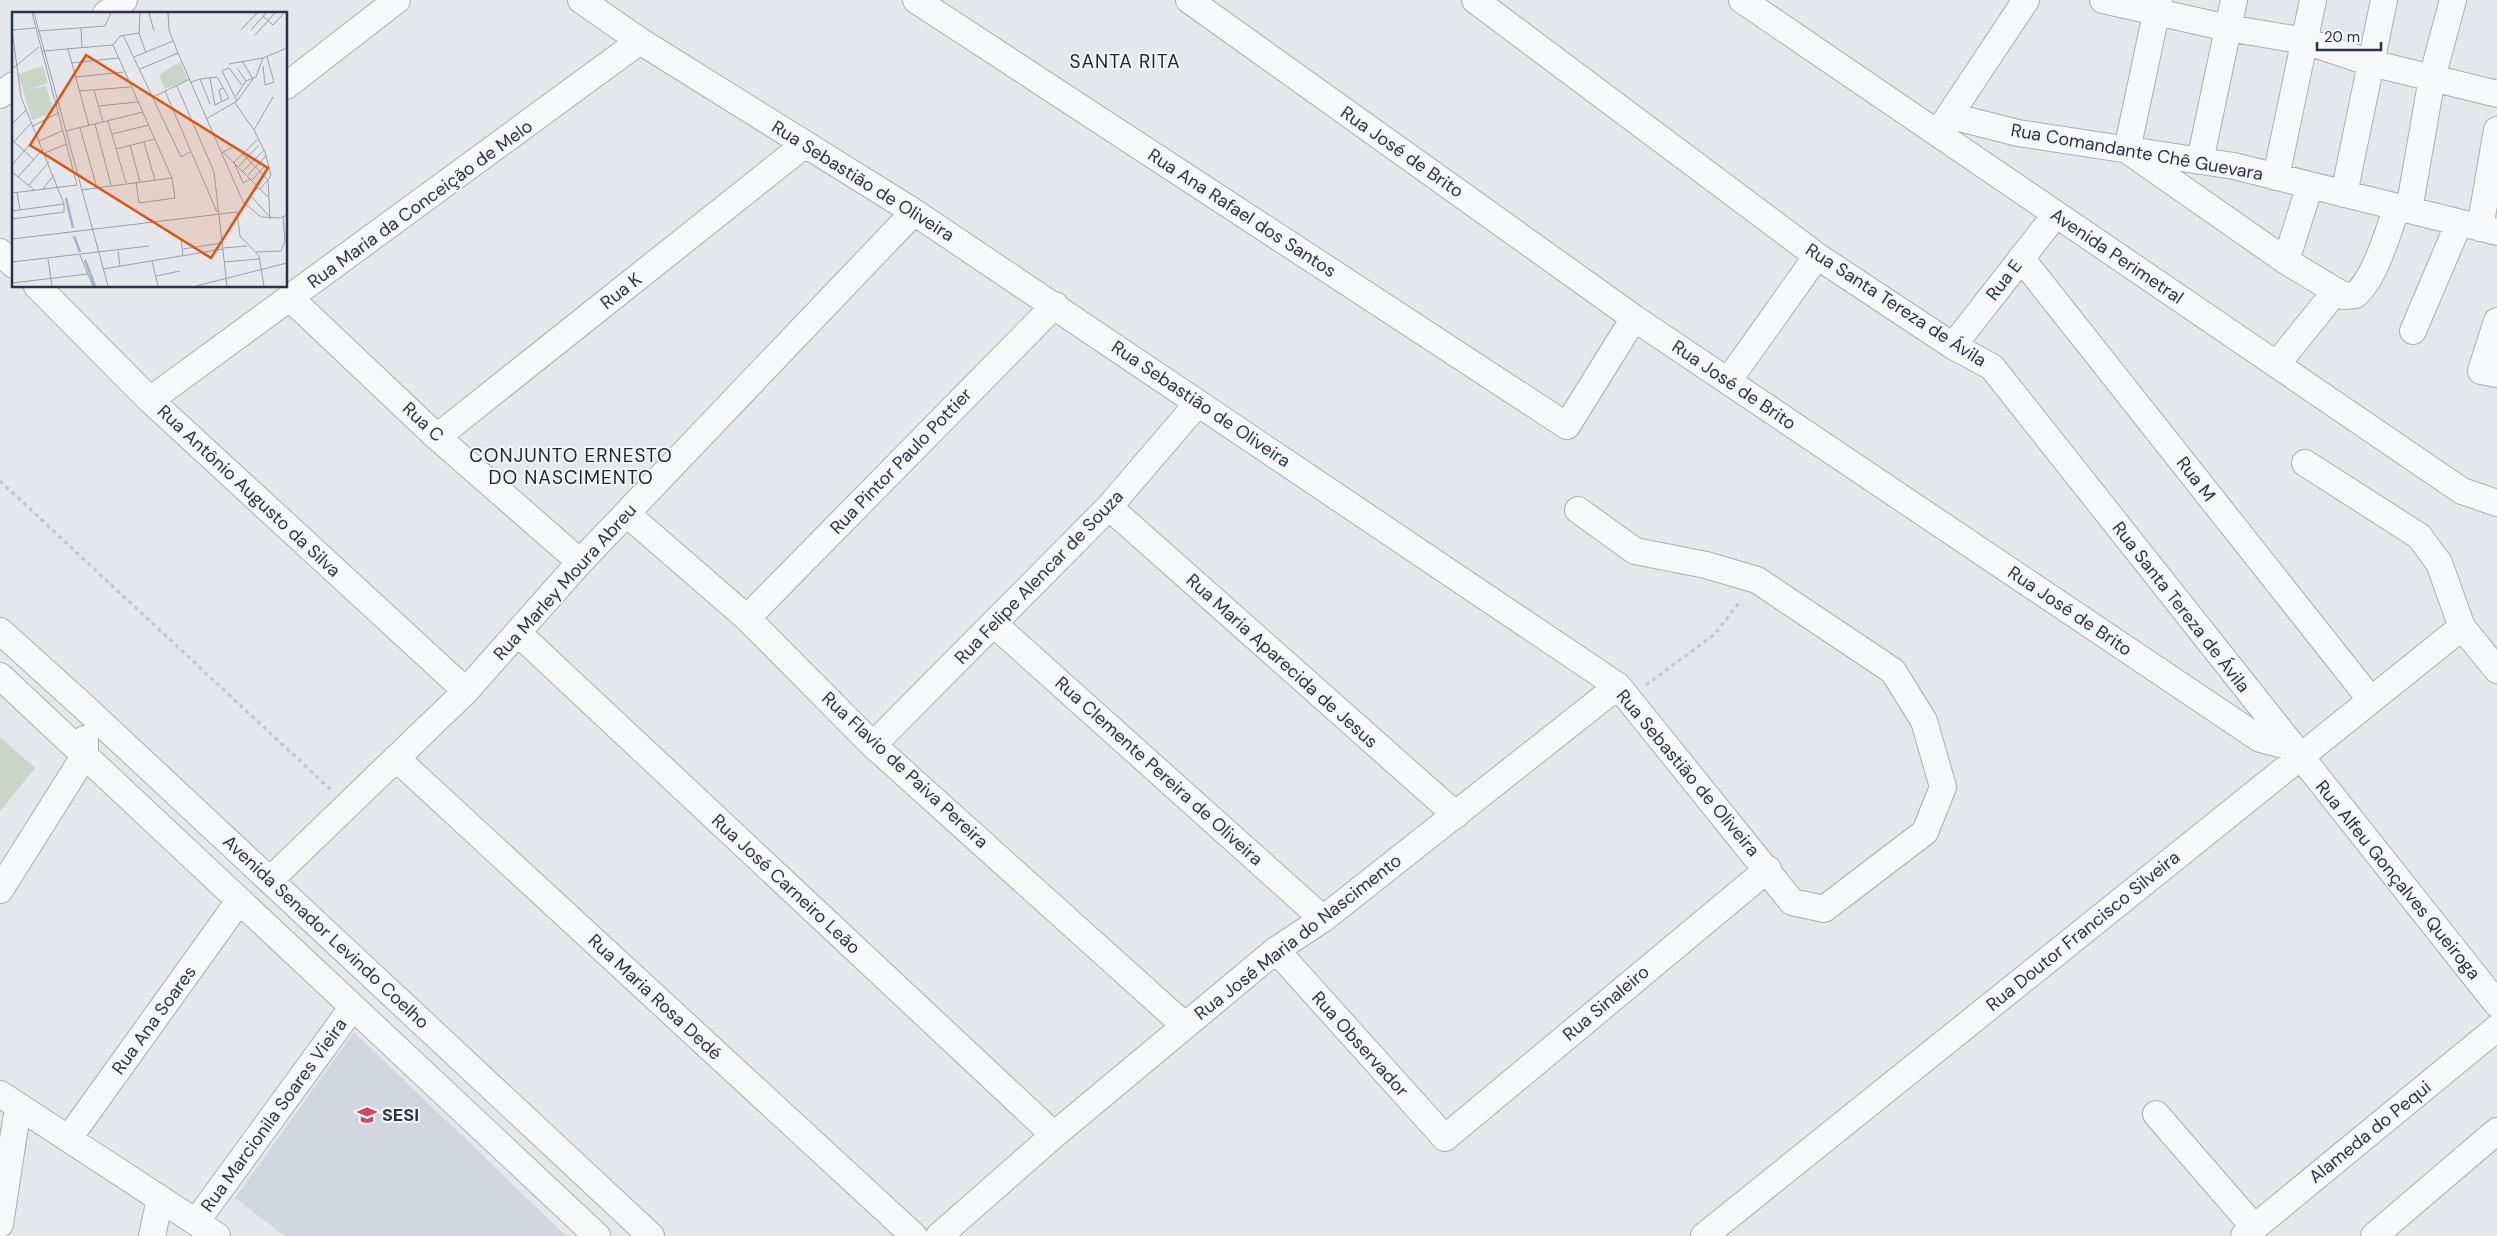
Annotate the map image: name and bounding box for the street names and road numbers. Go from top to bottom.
street label: Rua José de Brito [1336,101,1468,203]
street label: Rua Maria da Conceição de Melo [303,114,537,294]
street label: Rua Sebastião de Oliveira [767,115,959,247]
street label: Rua Comandante Chê Guevara [2009,118,2265,186]
street label: Rua Ana Rafael dos Santos [1143,143,1341,283]
street label: Avenida Perimetral [2046,203,2188,309]
street label: Rua Santa Tereza de Ávila [1801,238,1991,372]
street label: Rua E [1980,255,2028,305]
street label: Rua K [595,267,647,315]
street label: Rua Sebastião de Oliveira [1107,335,1295,473]
street label: Rua José de Brito [1667,335,1801,435]
street label: Rua Pintor Paulo Pottier [825,382,978,539]
street label: Rua C [397,397,449,447]
street label: Rua Antônio Augusto da Silva [152,400,346,582]
street label: Rua M [2171,452,2221,506]
street label: Rua Felipe Alencar de Souza [949,485,1129,669]
street label: Rua Marley Moura Abreu [488,498,642,666]
street label: Rua Santa Tereza de Ávila [2107,517,2255,697]
street label: Rua José de Brito [2003,561,2137,661]
street label: Rua Maria Aparecida de Jesus [1181,568,1383,754]
street label: Rua Clemente Pereira de Oliveira [1050,671,1268,871]
street label: Rua Sebastião de Oliveira [1611,684,1765,862]
street label: Rua Flavio de Paiva Pereira [817,686,993,854]
street label: Rua Alfeu Gonçalves Queiroga [2310,775,2486,985]
street label: Rua José Carneiro Leão [706,809,866,959]
street label: Avenida Senador Levindo Coelho [218,830,434,1034]
street label: Rua Doutor Francisco Silveira [1981,845,2185,1017]
street label: Rua José Maria do Nascimento [1190,849,1406,1025]
street label: Rua Maria Rosa Dedé [583,929,727,1065]
street label: Rua Sinaleiro [1558,960,1654,1046]
street label: Rua Ana Soares [106,961,202,1079]
street label: Rua Observador [1306,986,1414,1102]
street label: Rua Marcionila Soares Vieira [196,1013,352,1217]
street label: Alameda do Pequi [2304,1075,2436,1189]

